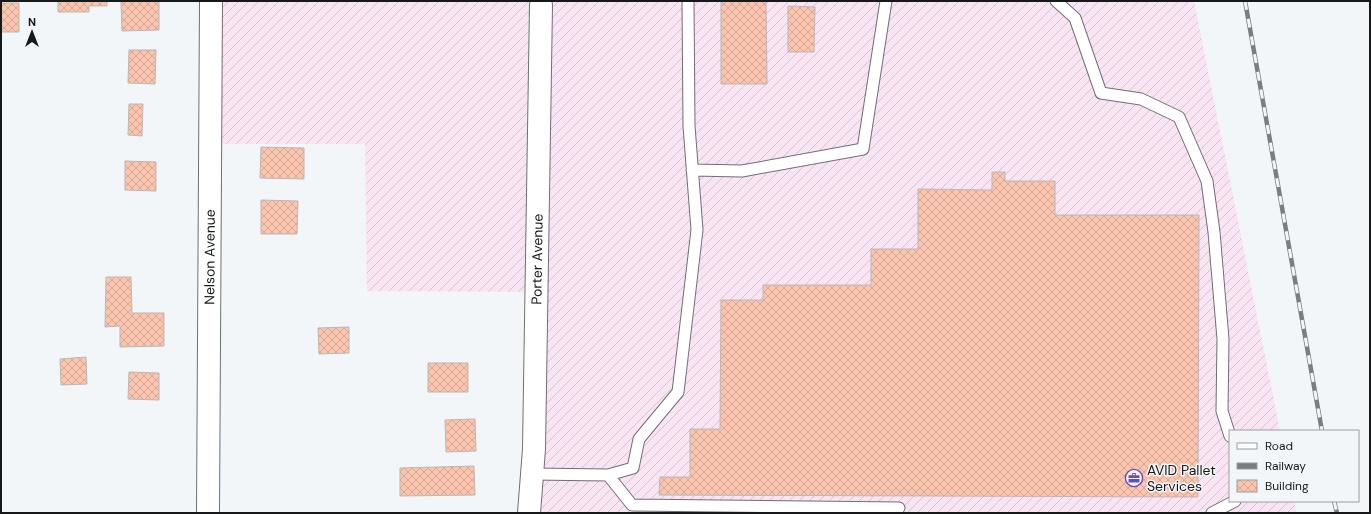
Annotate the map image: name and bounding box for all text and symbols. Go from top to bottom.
north arrow [12,12,52,52]
text: N [28,15,36,29]
street label: Nelson Avenue [200,209,219,305]
street label: Porter Avenue [527,214,547,305]
legend [1229,430,1359,502]
text: Road [1265,438,1293,454]
text: Railway [1265,458,1306,474]
place label: AVID Pallet Services [1147,461,1216,495]
office icon: AVID Pallet Services [1124,468,1144,488]
text: Building [1265,478,1309,494]

